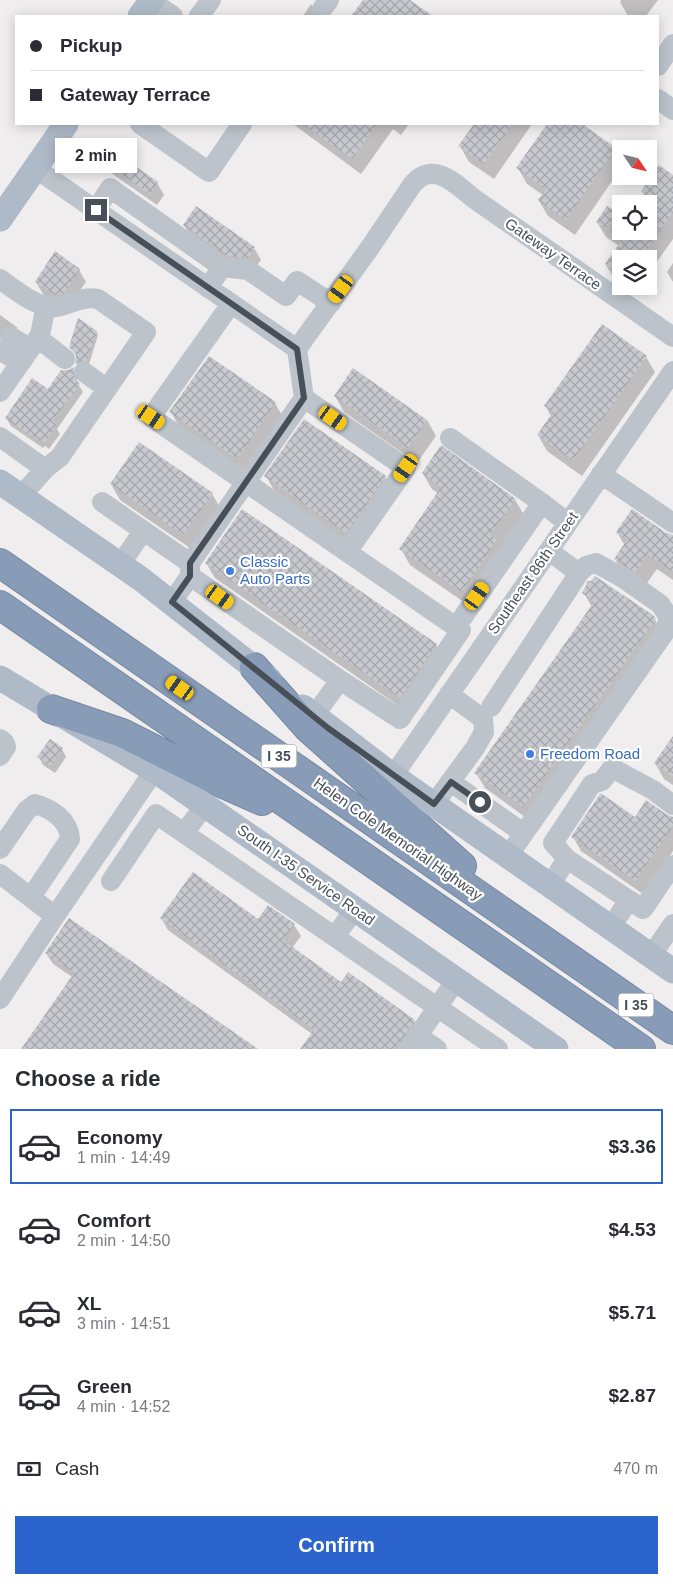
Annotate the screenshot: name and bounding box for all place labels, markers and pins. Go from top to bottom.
place label: Classic Auto Parts [240,553,310,587]
marker: Classic Auto Parts [224,565,236,577]
place label: Freedom Road [540,745,640,762]
marker: Freedom Road [524,748,536,760]

